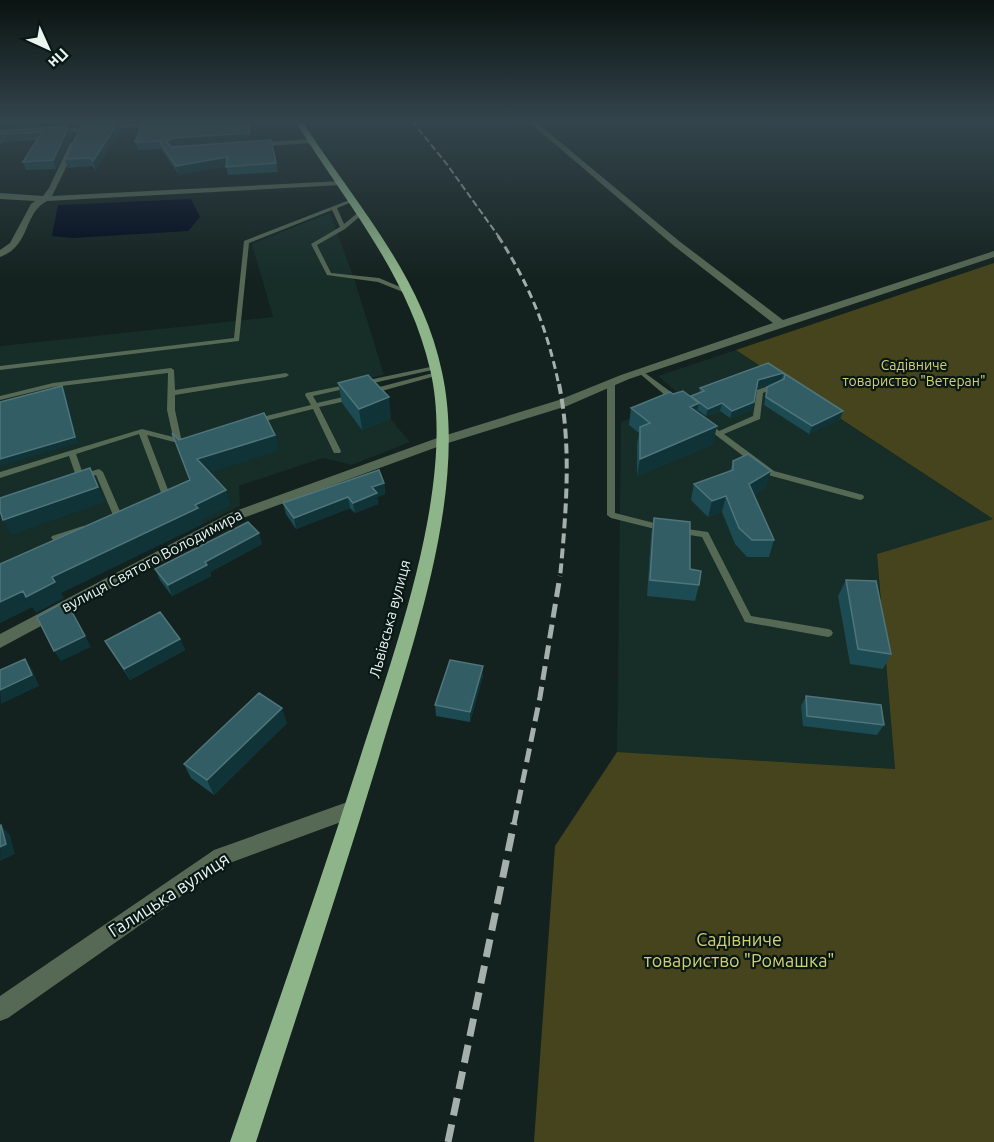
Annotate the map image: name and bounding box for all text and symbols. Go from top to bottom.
north arrow [18,18,78,78]
text: Пн [45,45,72,72]
park label: Садівниче товариство "Ветеран" [842,357,986,389]
street label: вулиця Святого Володимира [59,506,245,616]
street label: Львівська вулиця [366,558,413,680]
street label: Галицька вулиця [104,848,233,941]
park label: Садівниче товариство "Ромашка" [644,929,834,970]

